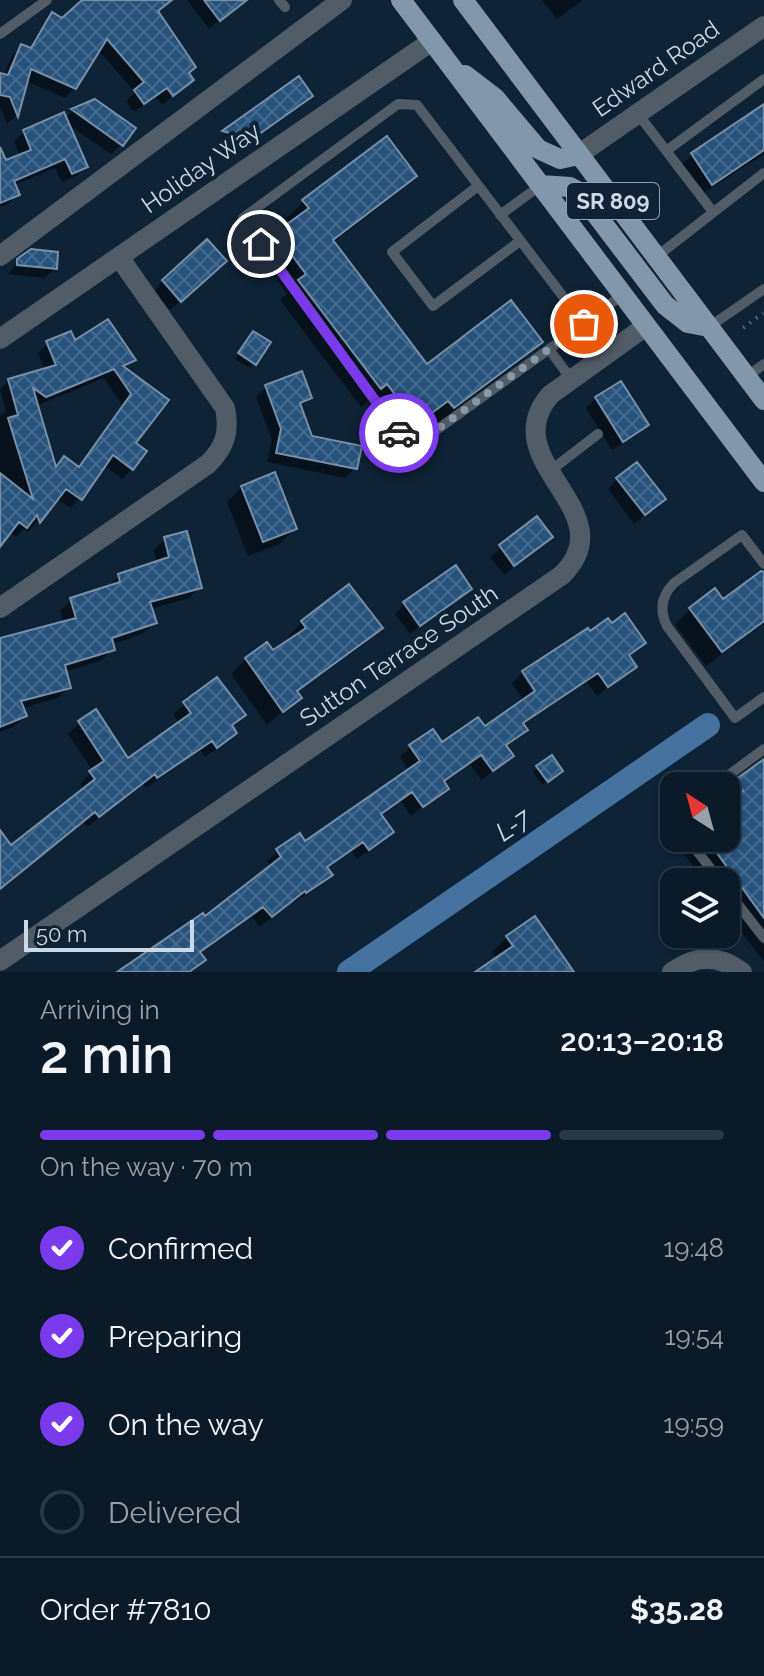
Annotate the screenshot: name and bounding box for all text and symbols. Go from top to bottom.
street label: Edward Road [587,14,725,123]
street label: Holiday Way [136,116,266,219]
road number: SR 809 [567,183,659,219]
pin [227,210,295,278]
icon: home [239,222,283,266]
pin [550,290,618,358]
icon: bag [562,302,606,346]
courier [359,393,439,473]
icon: car [377,411,421,455]
street label: Sutton Terrace South [294,579,503,733]
north arrow [660,772,740,852]
map controls [660,772,740,948]
water label: L-7 [490,802,537,847]
button: layers [660,868,740,948]
scale bar [24,916,194,952]
text: 50 m [36,921,87,947]
text: Arriving in [40,995,160,1025]
text: 20:13–20:18 [560,1023,724,1058]
text: 2 min [40,1024,173,1085]
text: On the way · 70 m [40,1152,253,1182]
icon: check [40,1226,84,1270]
text: Confirmed [108,1231,253,1266]
text: 19:48 [663,1233,724,1263]
icon: check [40,1314,84,1358]
text: Preparing [108,1319,242,1354]
text: 19:54 [664,1321,724,1351]
icon: check [40,1402,84,1446]
text: On the way [108,1407,264,1442]
text: 19:59 [663,1409,724,1439]
text: Delivered [108,1495,241,1530]
text: Order #7810 [40,1592,212,1627]
text: $35.28 [630,1592,724,1627]

